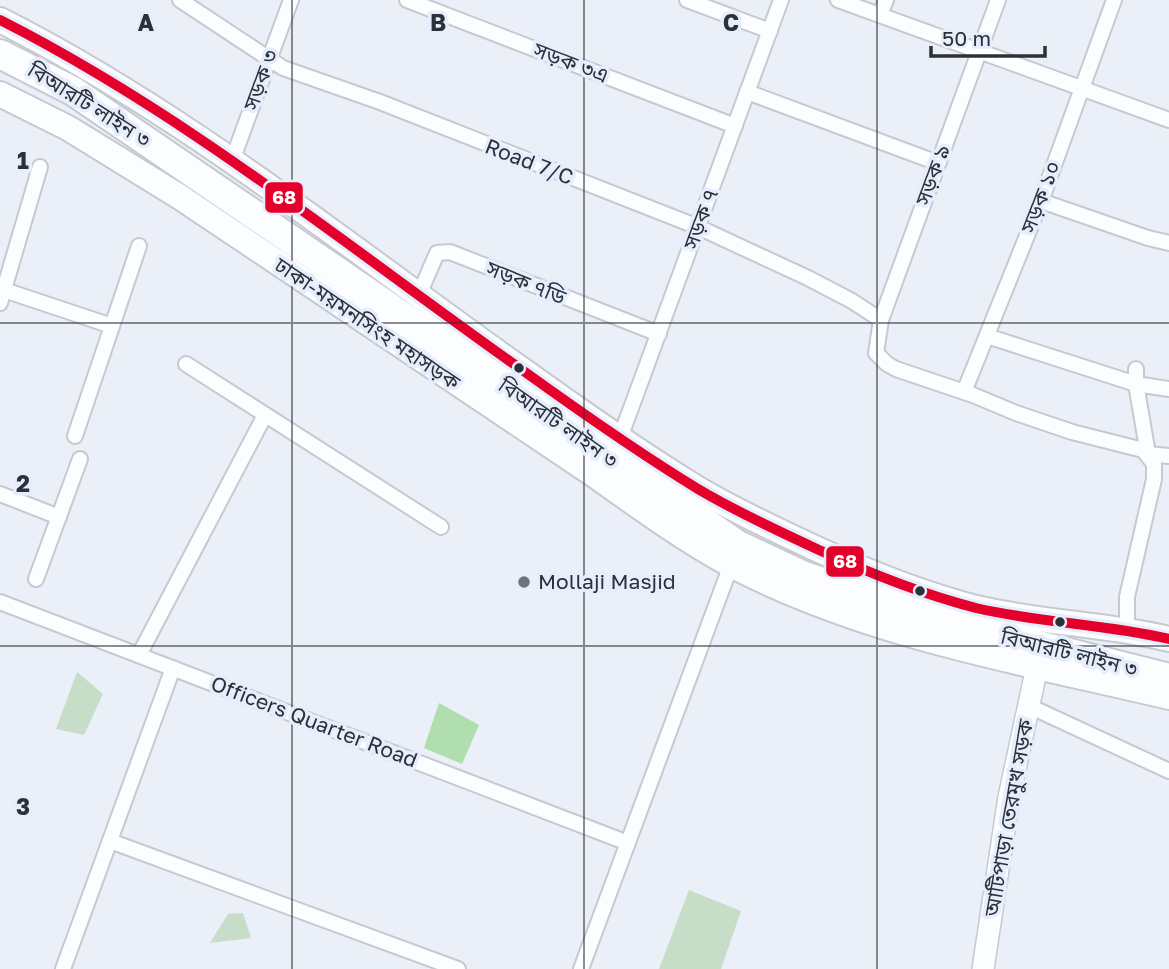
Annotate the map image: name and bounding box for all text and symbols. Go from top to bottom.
text: A [138,8,155,36]
text: B [430,8,446,36]
text: C [723,8,739,36]
scale bar [931,14,1045,58]
text: 50 m [942,25,991,51]
street label: সড়ক ৩এ [529,36,612,88]
street label: সড়ক ৩ [237,46,283,114]
street label: বিআরটি লাইন ৩ [23,56,156,152]
street label: Road 7/C [482,132,577,190]
street label: সড়ক ৯ [909,141,955,209]
text: 1 [17,146,29,174]
street label: সড়ক ১০ [1014,157,1066,237]
line badge: 68 [264,181,304,214]
text: 68 [272,185,296,208]
street label: সড়ক ৭ [677,185,723,253]
street label: ঢাকা-ময়মনসিংহ মহাসড়ক [269,251,466,395]
street label: সড়ক ৭ডি [482,254,571,310]
unlabelled marker [512,361,526,375]
street label: বিআরটি লাইন ৩ [493,371,623,473]
text: 2 [16,469,30,497]
line badge: 68 [825,545,865,578]
text: 68 [833,549,857,572]
place label: Mollaji Masjid [538,568,676,594]
marker: Mollaji Masjid [516,574,532,590]
unlabelled marker [913,584,927,598]
unlabelled marker [1053,615,1067,629]
street label: বিআরটি লাইন ৩ [997,622,1140,682]
street label: Officers Quarter Road [207,670,421,772]
street label: আটিপাড়া তেরমুখ সড়ক [978,716,1038,919]
text: 3 [16,792,30,820]

